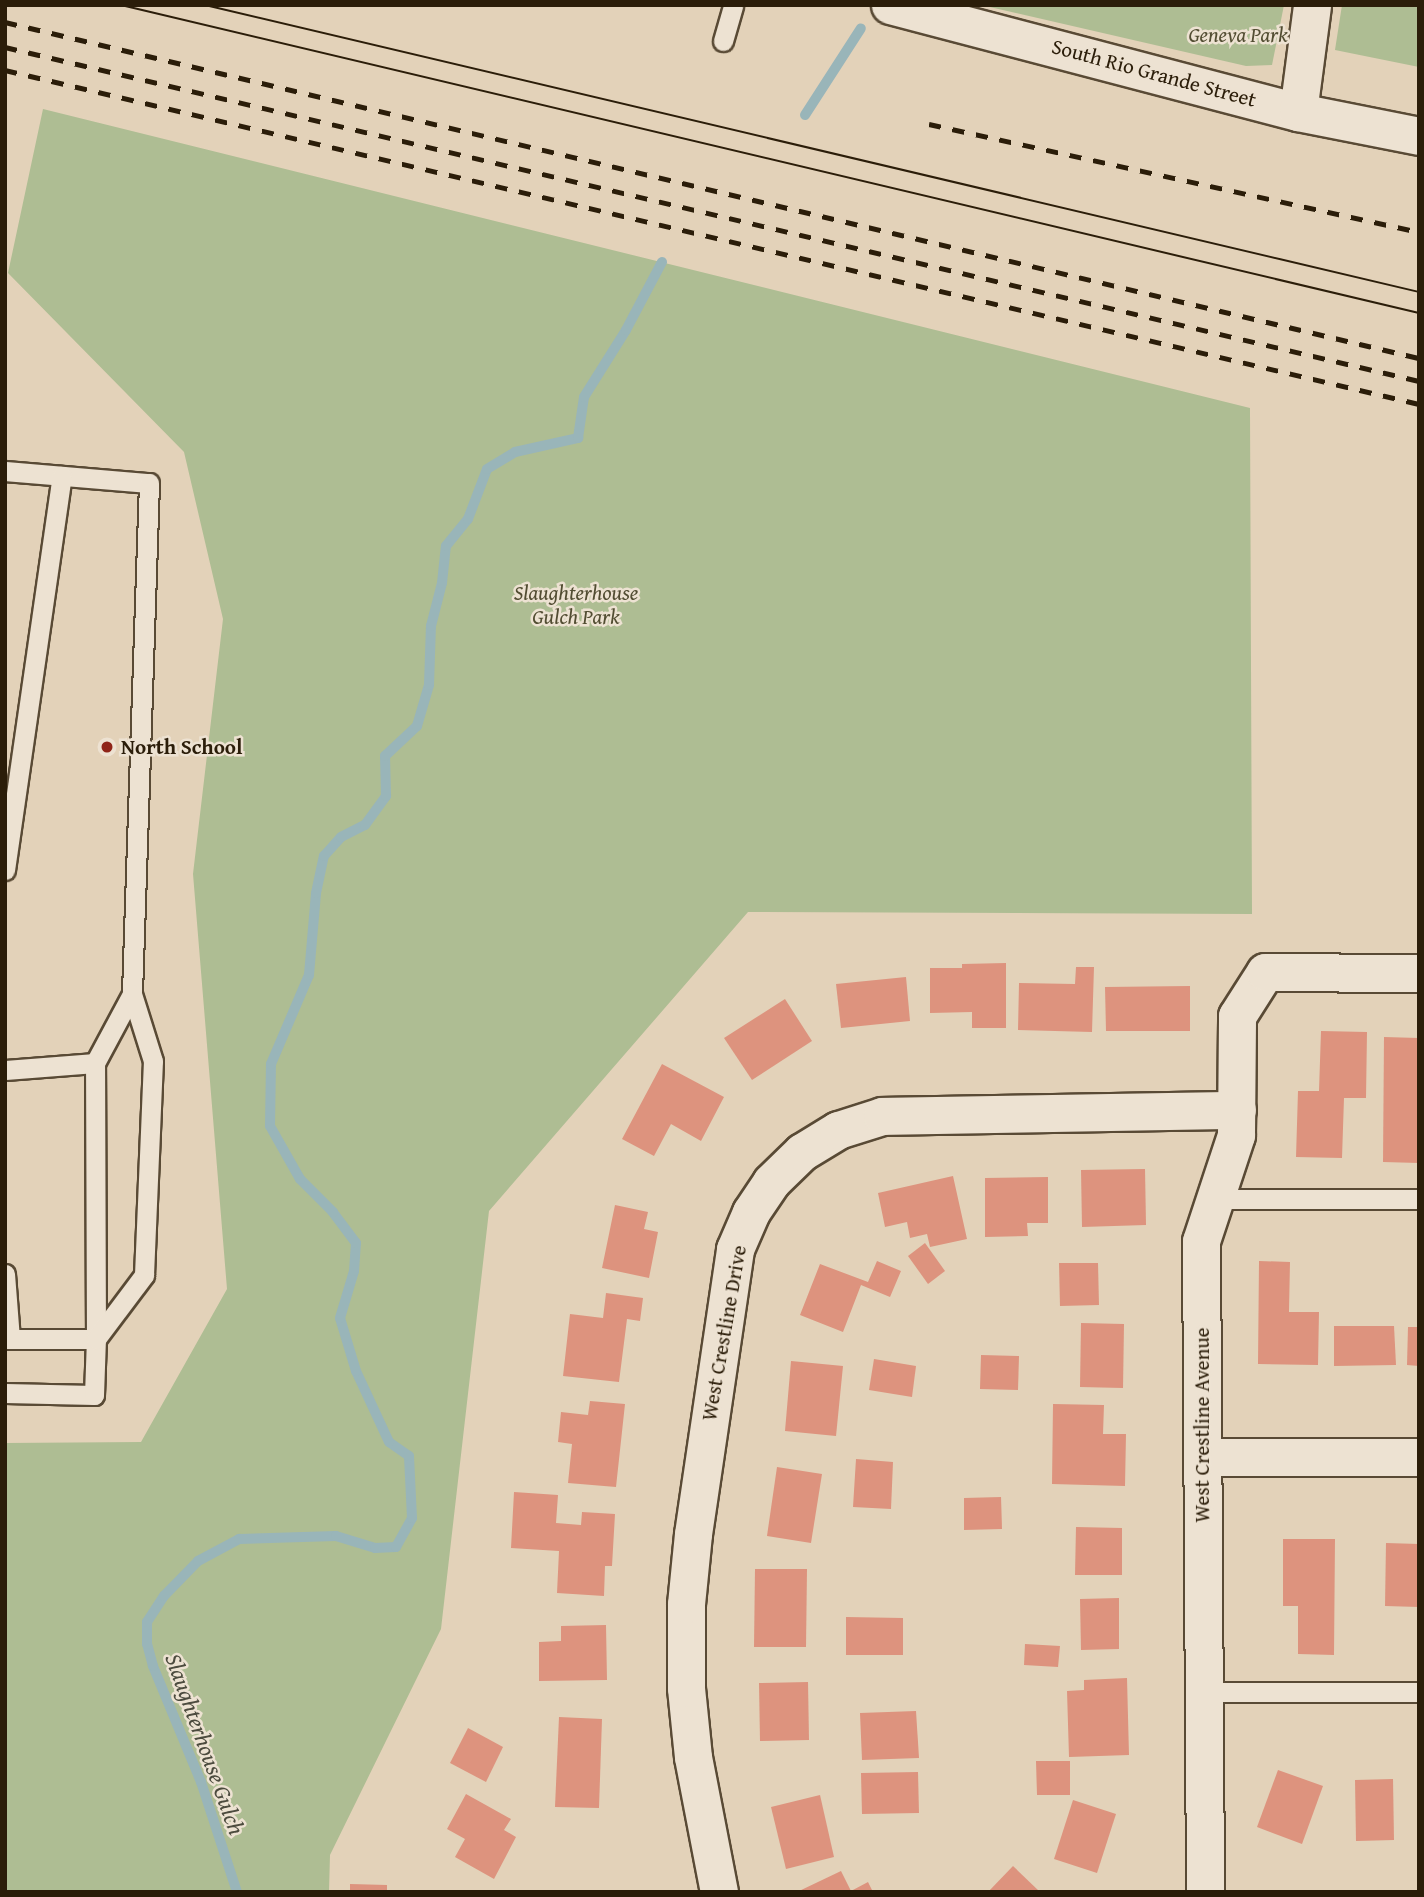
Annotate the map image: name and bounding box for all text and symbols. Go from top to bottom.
park label: Geneva Park [1188,22,1288,48]
street label: South Rio Grande Street [1049,34,1259,112]
park label: Slaughterhouse Gulch Park [514,580,638,630]
place label: North School [121,734,243,760]
marker: North School [99,739,115,755]
street label: West Crestline Drive [696,1243,752,1423]
street label: West Crestline Avenue [1189,1327,1215,1523]
water label: Slaughterhouse Gulch [159,1649,251,1839]

